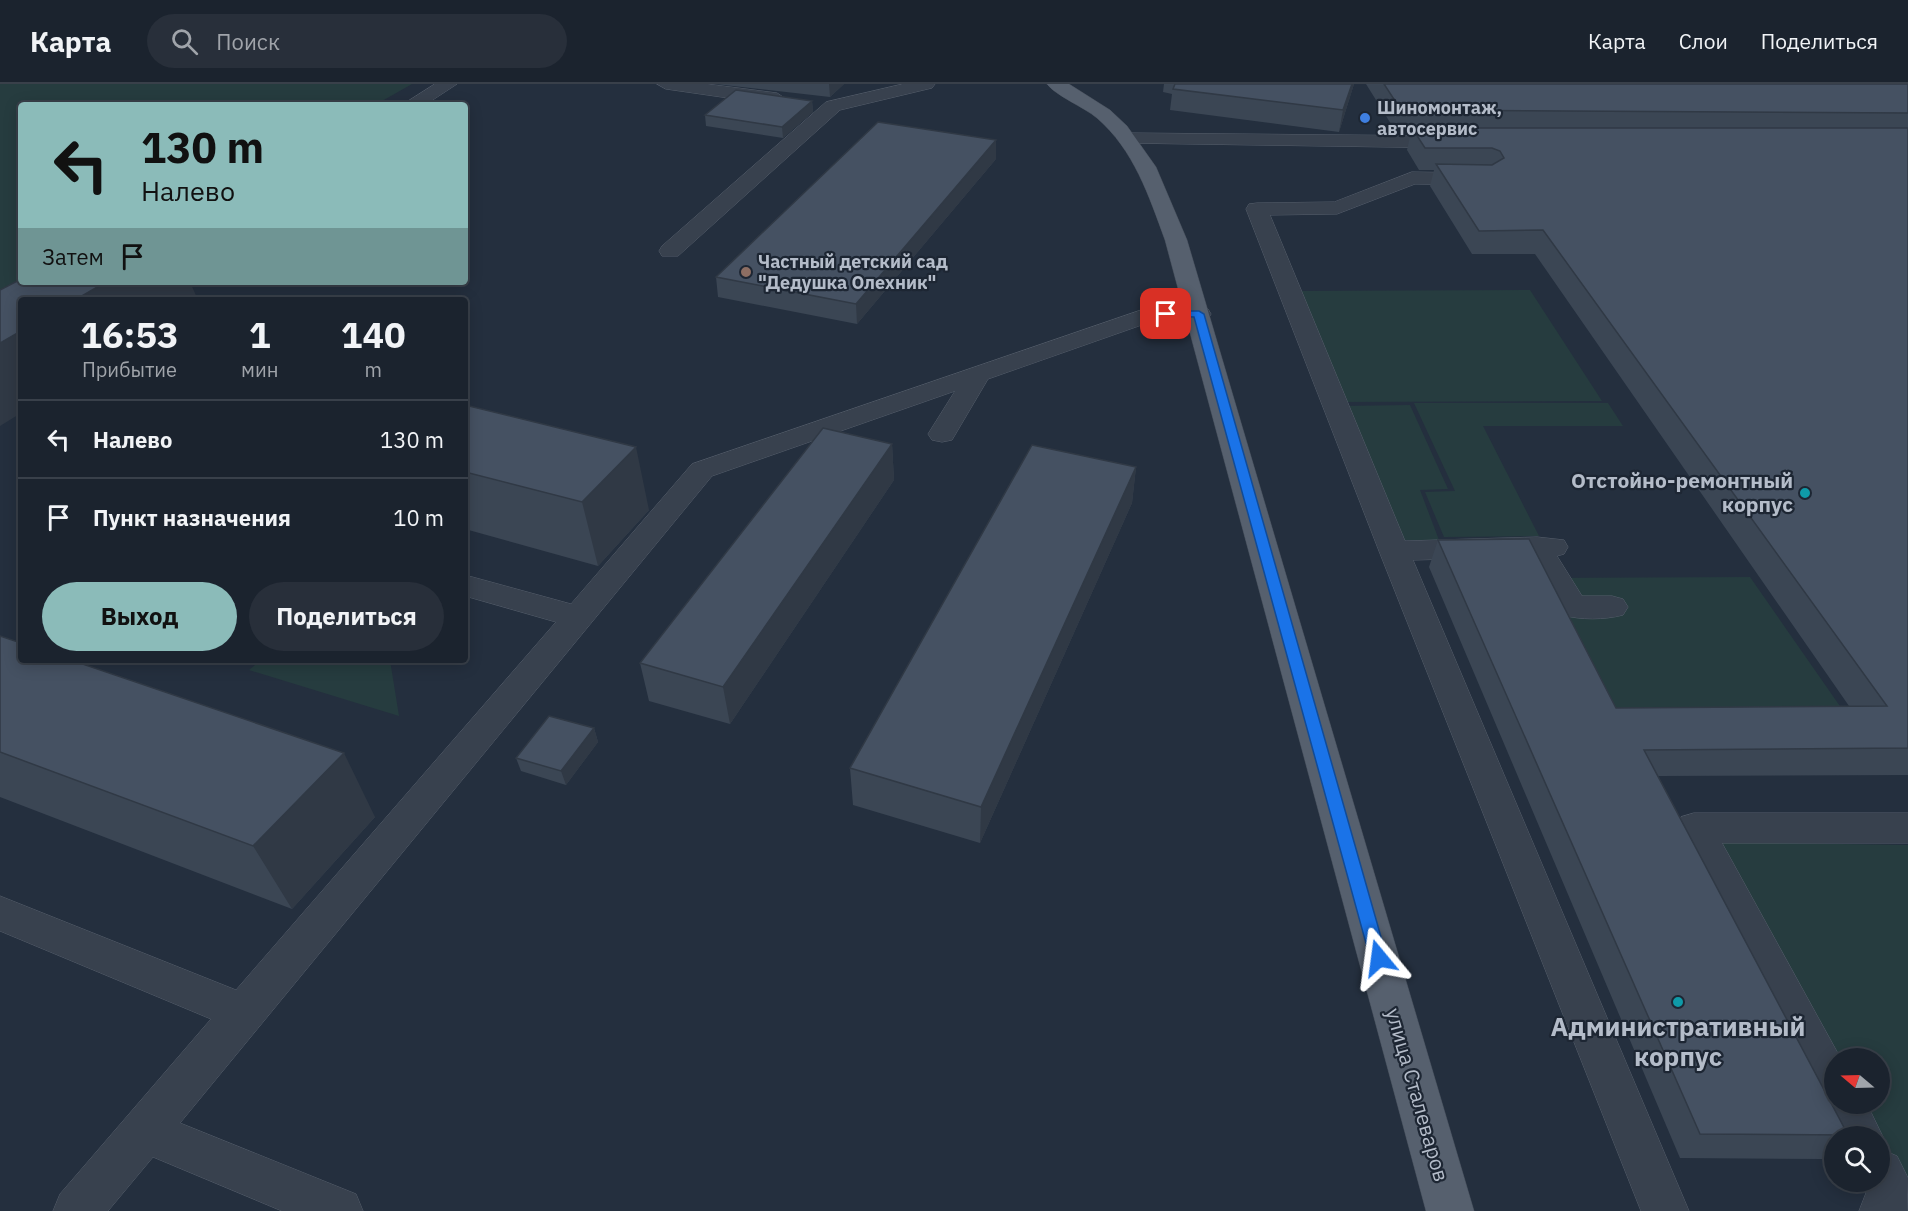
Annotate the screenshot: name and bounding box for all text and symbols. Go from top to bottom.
search box [147,14,567,68]
text: Карта [30,23,111,60]
icon: search [168,25,201,58]
text: Поиск [216,27,280,56]
text: Карта [1588,27,1646,55]
text: Слои [1679,27,1728,55]
text: Поделиться [1761,27,1878,55]
place label: Шиномонтаж, автосервис [1377,96,1502,140]
marker: Шиномонтаж, автосервис [1358,111,1372,125]
text: 130 m [141,120,264,175]
icon: left [42,126,120,204]
text: Налево [141,173,235,208]
icon: arrive [116,240,149,273]
text: Затем [42,242,104,271]
place label: Частный детский сад "Дедушка Олехник" [758,250,948,294]
marker: Частный детский сад "Дедушка Олехник" [739,265,753,279]
pin [1140,288,1191,339]
icon: arrive [1149,297,1182,330]
text: 16:53 [80,311,179,358]
text: 1 [249,311,271,358]
text: 140 [341,311,406,358]
text: Прибытие [82,356,177,383]
text: мин [241,356,278,383]
text: m [364,356,382,383]
icon: left [42,423,75,456]
text: Налево [93,425,172,454]
text: 130 m [380,425,444,454]
place label: Отстойно-ремонтный корпус [1571,466,1793,518]
marker: Отстойно-ремонтный корпус [1798,486,1812,500]
icon: arrive [42,501,75,534]
text: Пункт назначения [93,503,291,532]
text: 10 m [393,503,444,532]
button: Выход [42,582,237,651]
button: Поделиться [249,582,444,651]
position arrow [1347,926,1411,990]
marker: Административный корпус [1671,995,1685,1009]
street label: улица Сталеваров [1380,1005,1456,1185]
place label: Административный корпус [1551,1009,1805,1073]
north arrow [1824,1048,1890,1114]
map controls [1824,1048,1890,1192]
button: search [1824,1126,1890,1192]

